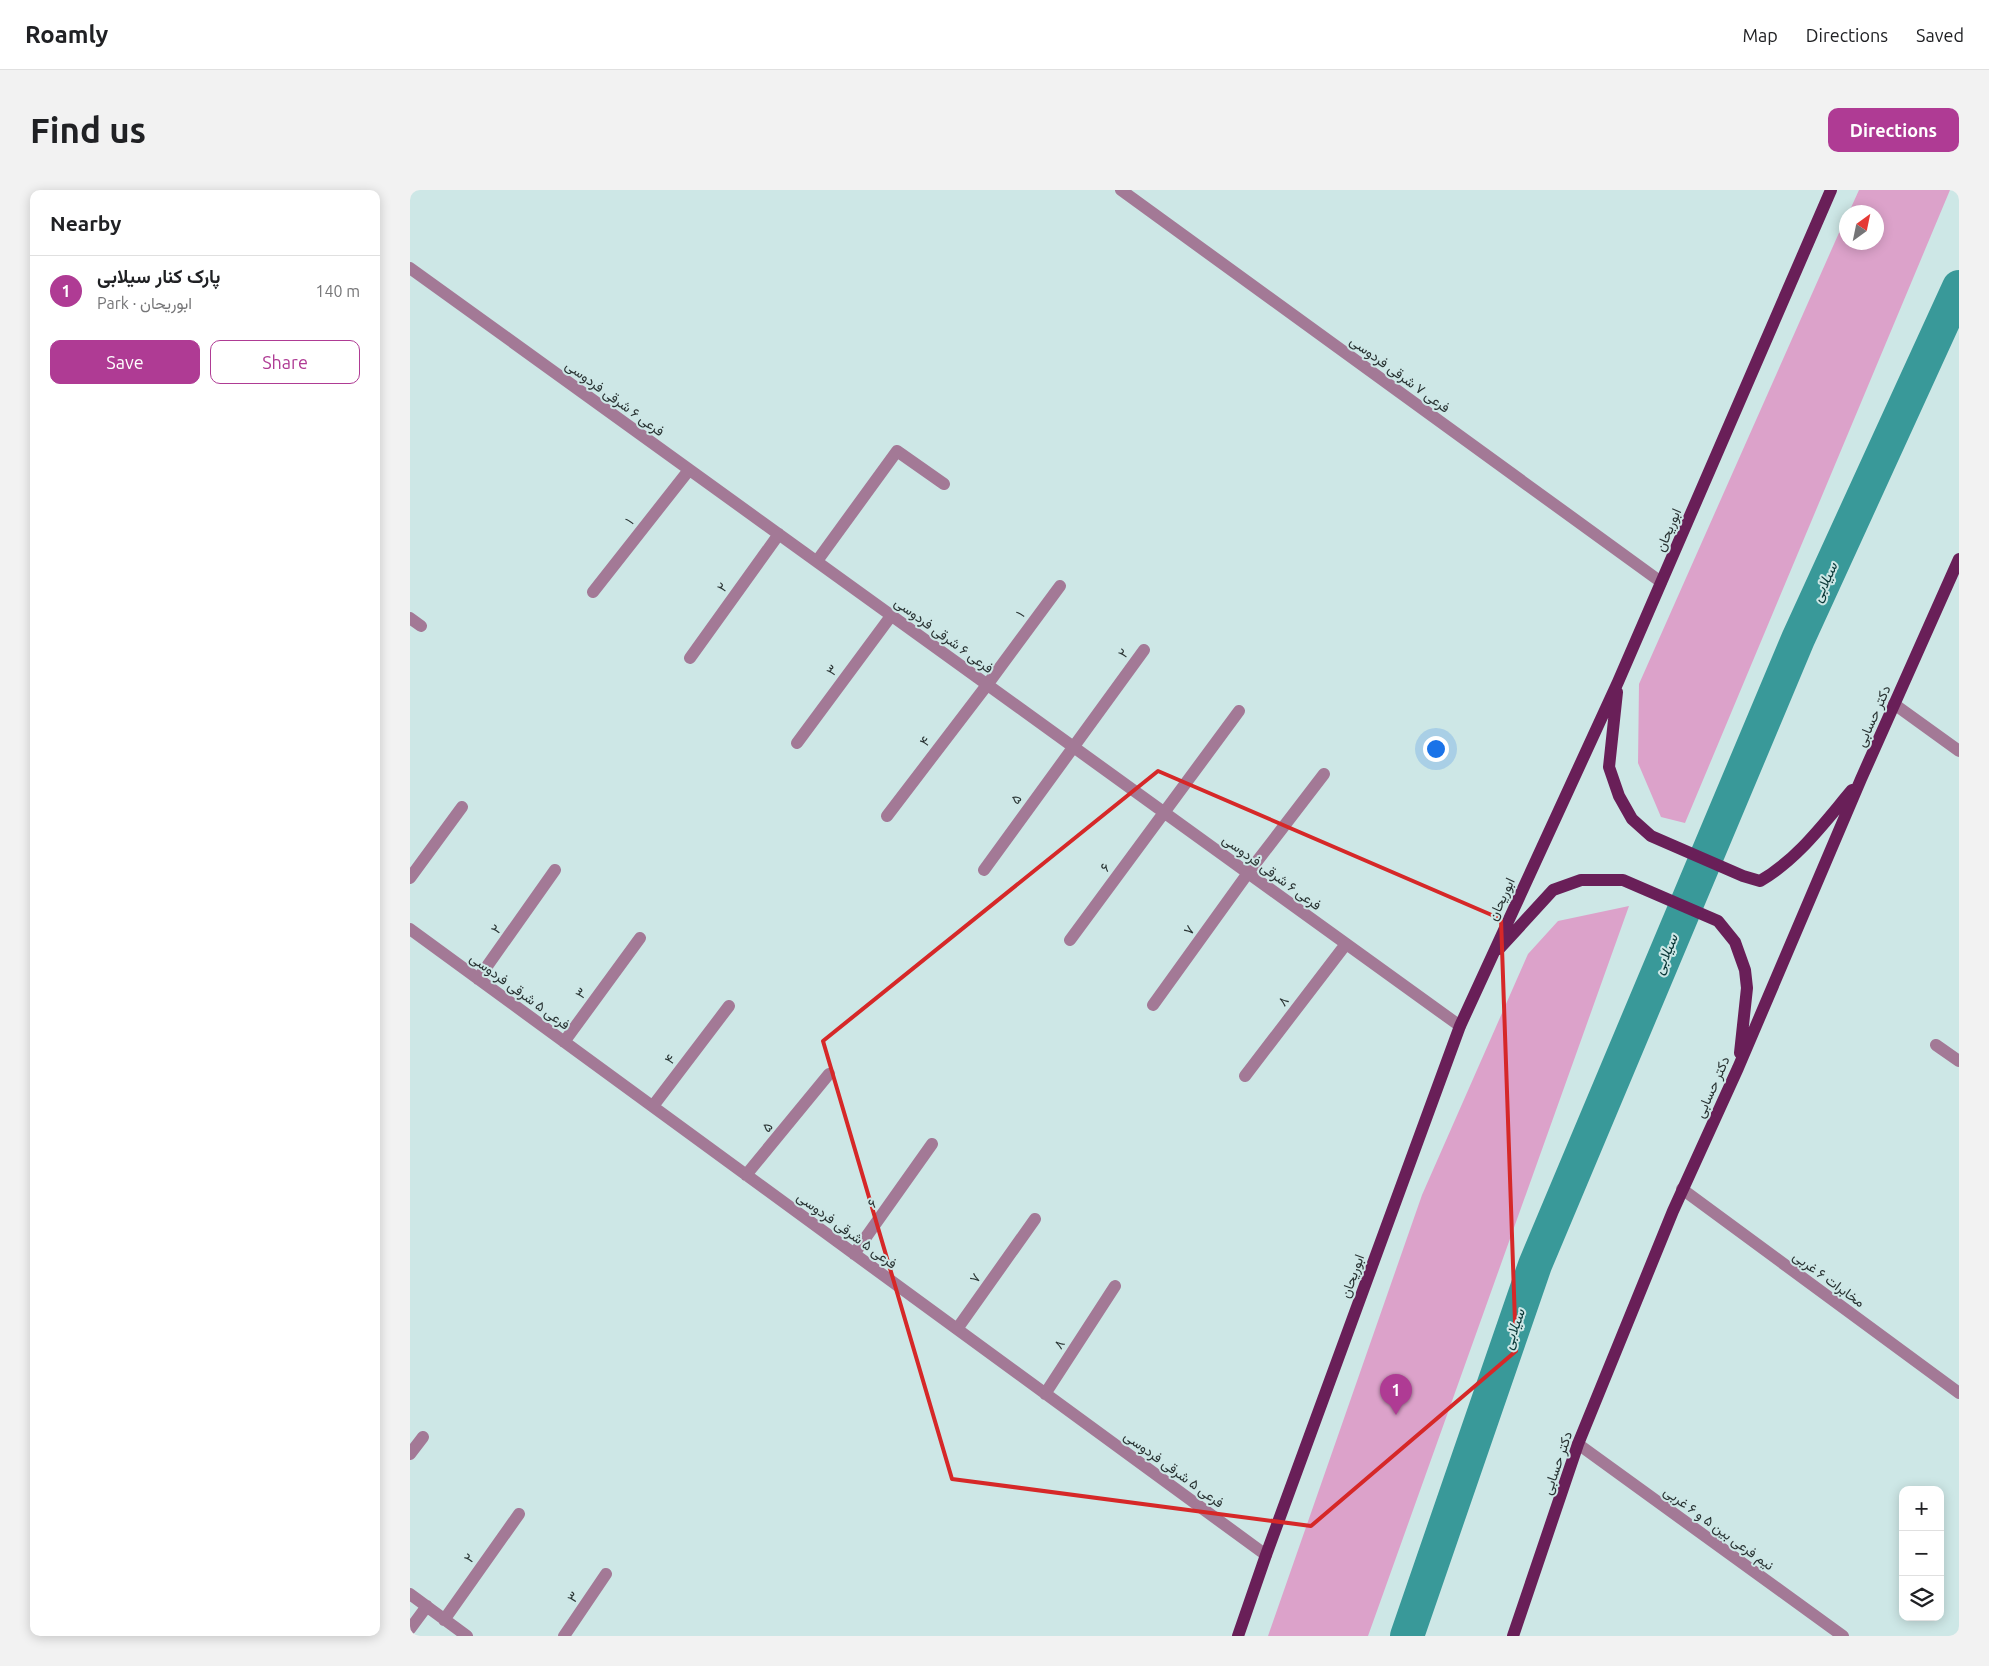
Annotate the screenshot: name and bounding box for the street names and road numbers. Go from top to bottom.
street label: فرعی ۷ شرقی فردوسی [1346,332,1453,416]
street label: فرعی ۶ شرقی فردوسی [562,357,668,440]
street label: ابوریحان [1652,506,1685,554]
street label: ۱ [621,514,637,528]
street label: ۲ [713,579,731,595]
street label: فرعی ۶ شرقی فردوسی [891,594,997,677]
street label: ۱ [1012,608,1028,620]
street label: ۲ [1114,645,1132,661]
street label: ۳ [823,662,841,678]
street label: دکتر حسابی [1852,682,1895,750]
street label: ۴ [916,733,934,749]
street label: ۵ [1007,791,1025,807]
street label: فرعی ۶ شرقی فردوسی [1219,831,1325,914]
street label: ۶ [1097,859,1114,874]
street label: ابوریحان [1484,875,1519,923]
street label: ۲ [487,921,505,937]
street label: ۷ [1180,922,1198,938]
street label: فرعی ۵ شرقی فردوسی [466,949,573,1033]
street label: ۳ [572,985,590,1001]
street label: ۸ [1274,993,1292,1009]
street label: ۴ [661,1051,679,1067]
street label: دکتر حسابی [1691,1053,1734,1121]
street label: ۵ [758,1119,776,1135]
street label: فرعی ۵ شرقی فردوسی [793,1188,900,1272]
street label: ۶ [863,1195,881,1210]
street label: مخابرات ۶ غربی [1789,1248,1868,1311]
street label: ابوریحان [1337,1252,1368,1300]
street label: ۷ [966,1270,984,1286]
street label: ۸ [1050,1336,1068,1352]
street label: فرعی ۵ شرقی فردوسی [1120,1427,1227,1511]
street label: دکتر حسابی [1539,1429,1576,1497]
street label: نیم فرعی بین ۵ و ۶ غربی [1660,1483,1777,1574]
street label: ۲ [460,1550,478,1566]
street label: ۳ [564,1589,582,1605]

